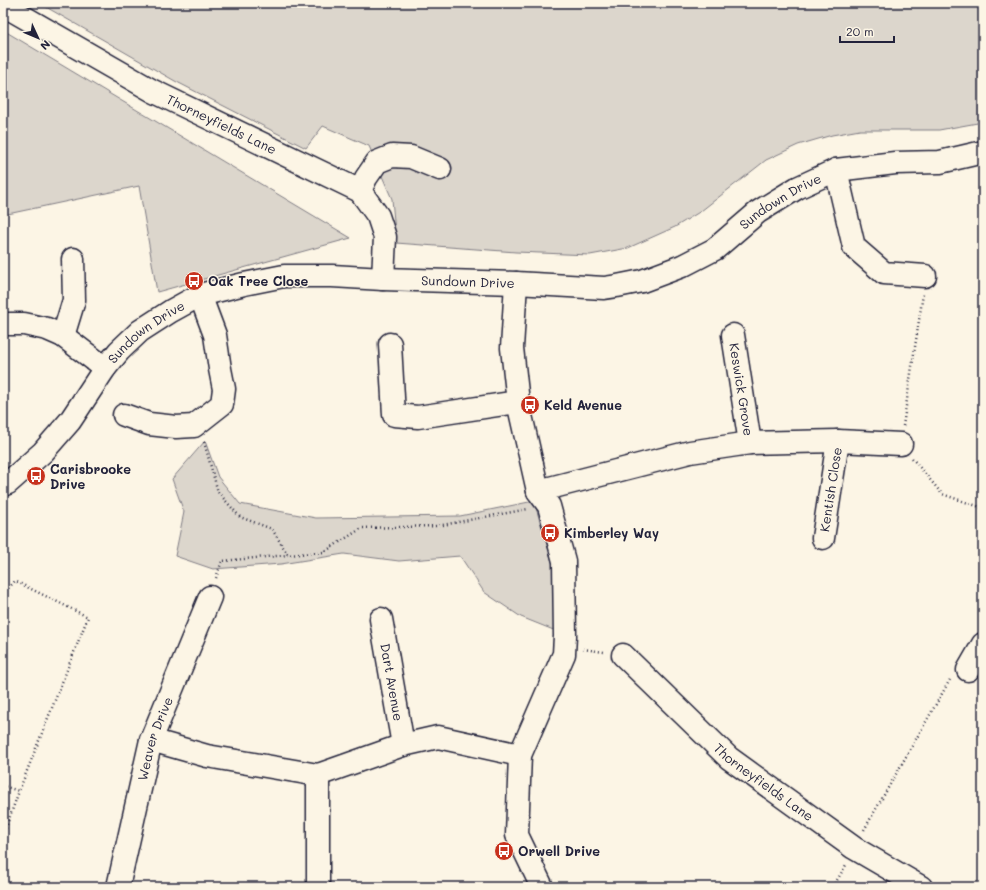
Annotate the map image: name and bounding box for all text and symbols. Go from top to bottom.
north arrow [18,18,58,58]
scale bar [840,18,894,44]
text: 20 m [846,23,874,39]
text: N [37,37,54,54]
street label: Thorneyfields Lane [164,90,280,157]
street label: Sundown Drive [735,169,824,233]
bus stop icon: Oak Tree Close [183,270,205,292]
street label: Sundown Drive [421,271,515,291]
place label: Oak Tree Close [208,272,308,289]
street label: Sundown Drive [103,296,187,367]
street label: Keswick Grove [726,342,758,437]
bus stop icon: Keld Avenue [519,394,541,416]
place label: Keld Avenue [544,396,622,413]
street label: Kentish Close [815,446,845,533]
place label: Carisbrooke Drive [50,460,131,492]
bus stop icon: Carisbrooke Drive [25,465,47,487]
bus stop icon: Kimberley Way [539,522,561,544]
place label: Kimberley Way [564,524,659,542]
street label: Dart Avenue [377,642,408,722]
street label: Weaver Drive [133,694,176,782]
street label: Thorneyfields Lane [711,739,817,824]
bus stop icon: Orwell Drive [493,840,515,862]
place label: Orwell Drive [518,842,600,859]

